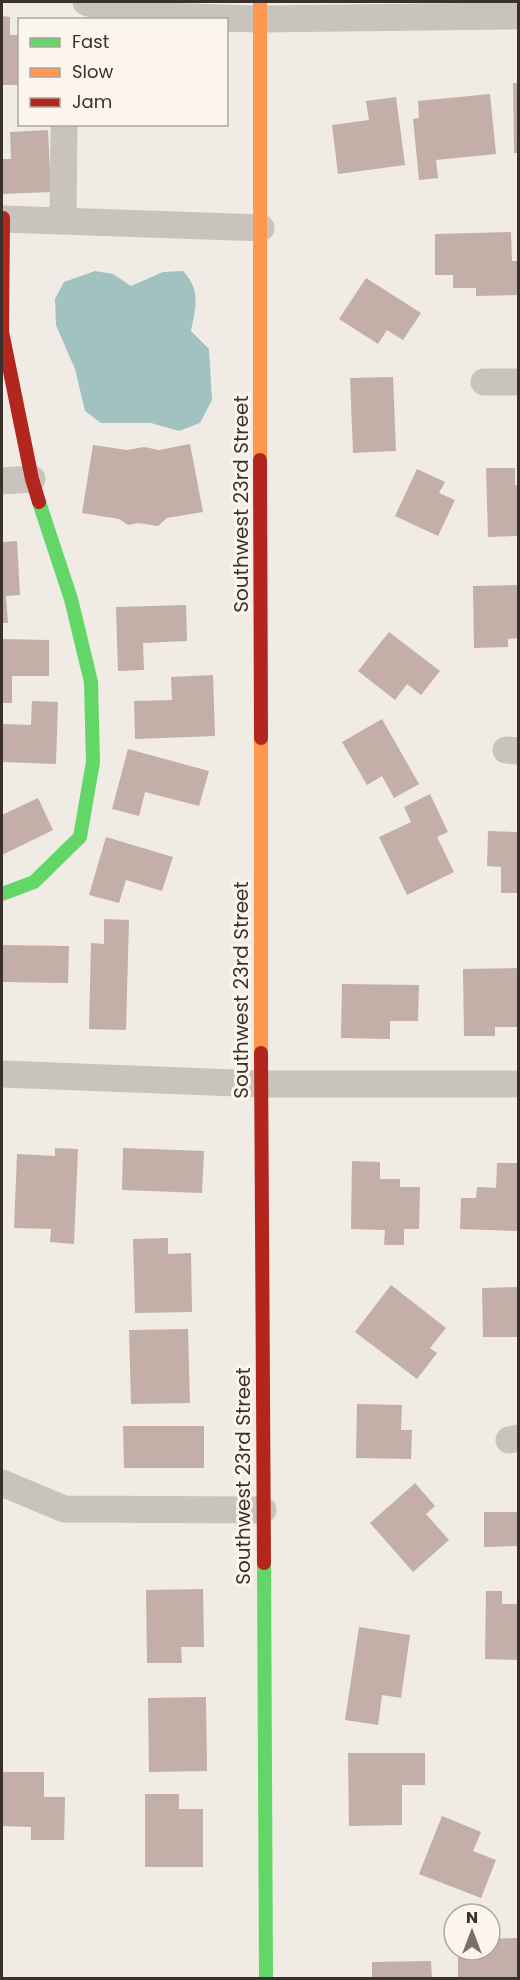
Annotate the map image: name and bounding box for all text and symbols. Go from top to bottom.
legend [18,18,228,126]
text: Fast [72,29,109,54]
text: Slow [72,59,114,84]
text: Jam [72,89,112,114]
street label: Southwest 23rd Street [227,395,255,613]
street label: Southwest 23rd Street [227,881,255,1099]
street label: Southwest 23rd Street [229,1367,257,1585]
north arrow [442,1902,502,1962]
text: N [466,1906,478,1929]

